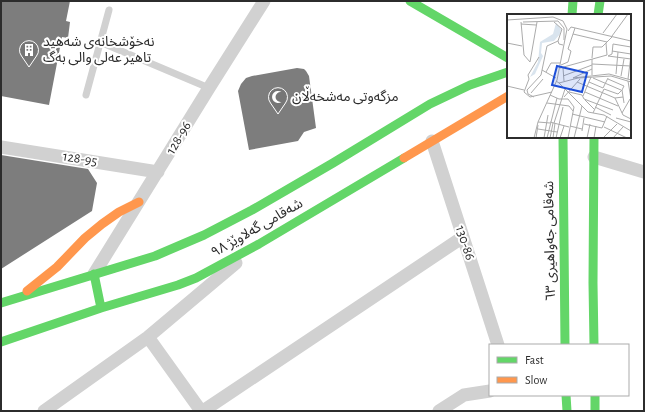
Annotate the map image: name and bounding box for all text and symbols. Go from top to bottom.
inset map [507,14,631,138]
place label: نەخۆشخانەی شەهید تاهیر عەلی والی بەگ [43,35,155,66]
building icon: نەخۆشخانەی شەهید تاهیر عەلی والی بەگ [18,39,40,67]
mosque icon: مزگەوتی مەشخەڵان [267,86,289,114]
place label: مزگەوتی مەشخەڵان [292,86,399,105]
street label: 128-96 [164,119,194,157]
street label: 128-95 [62,149,98,169]
street label: شەقامی جەواهیری ٦٣ [542,181,559,301]
street label: شەقامی گەلاوێژ ٩٨ [208,195,306,261]
street label: 130-86 [453,224,477,262]
legend [489,344,629,396]
text: Fast [525,354,544,366]
text: Slow [525,374,547,386]

